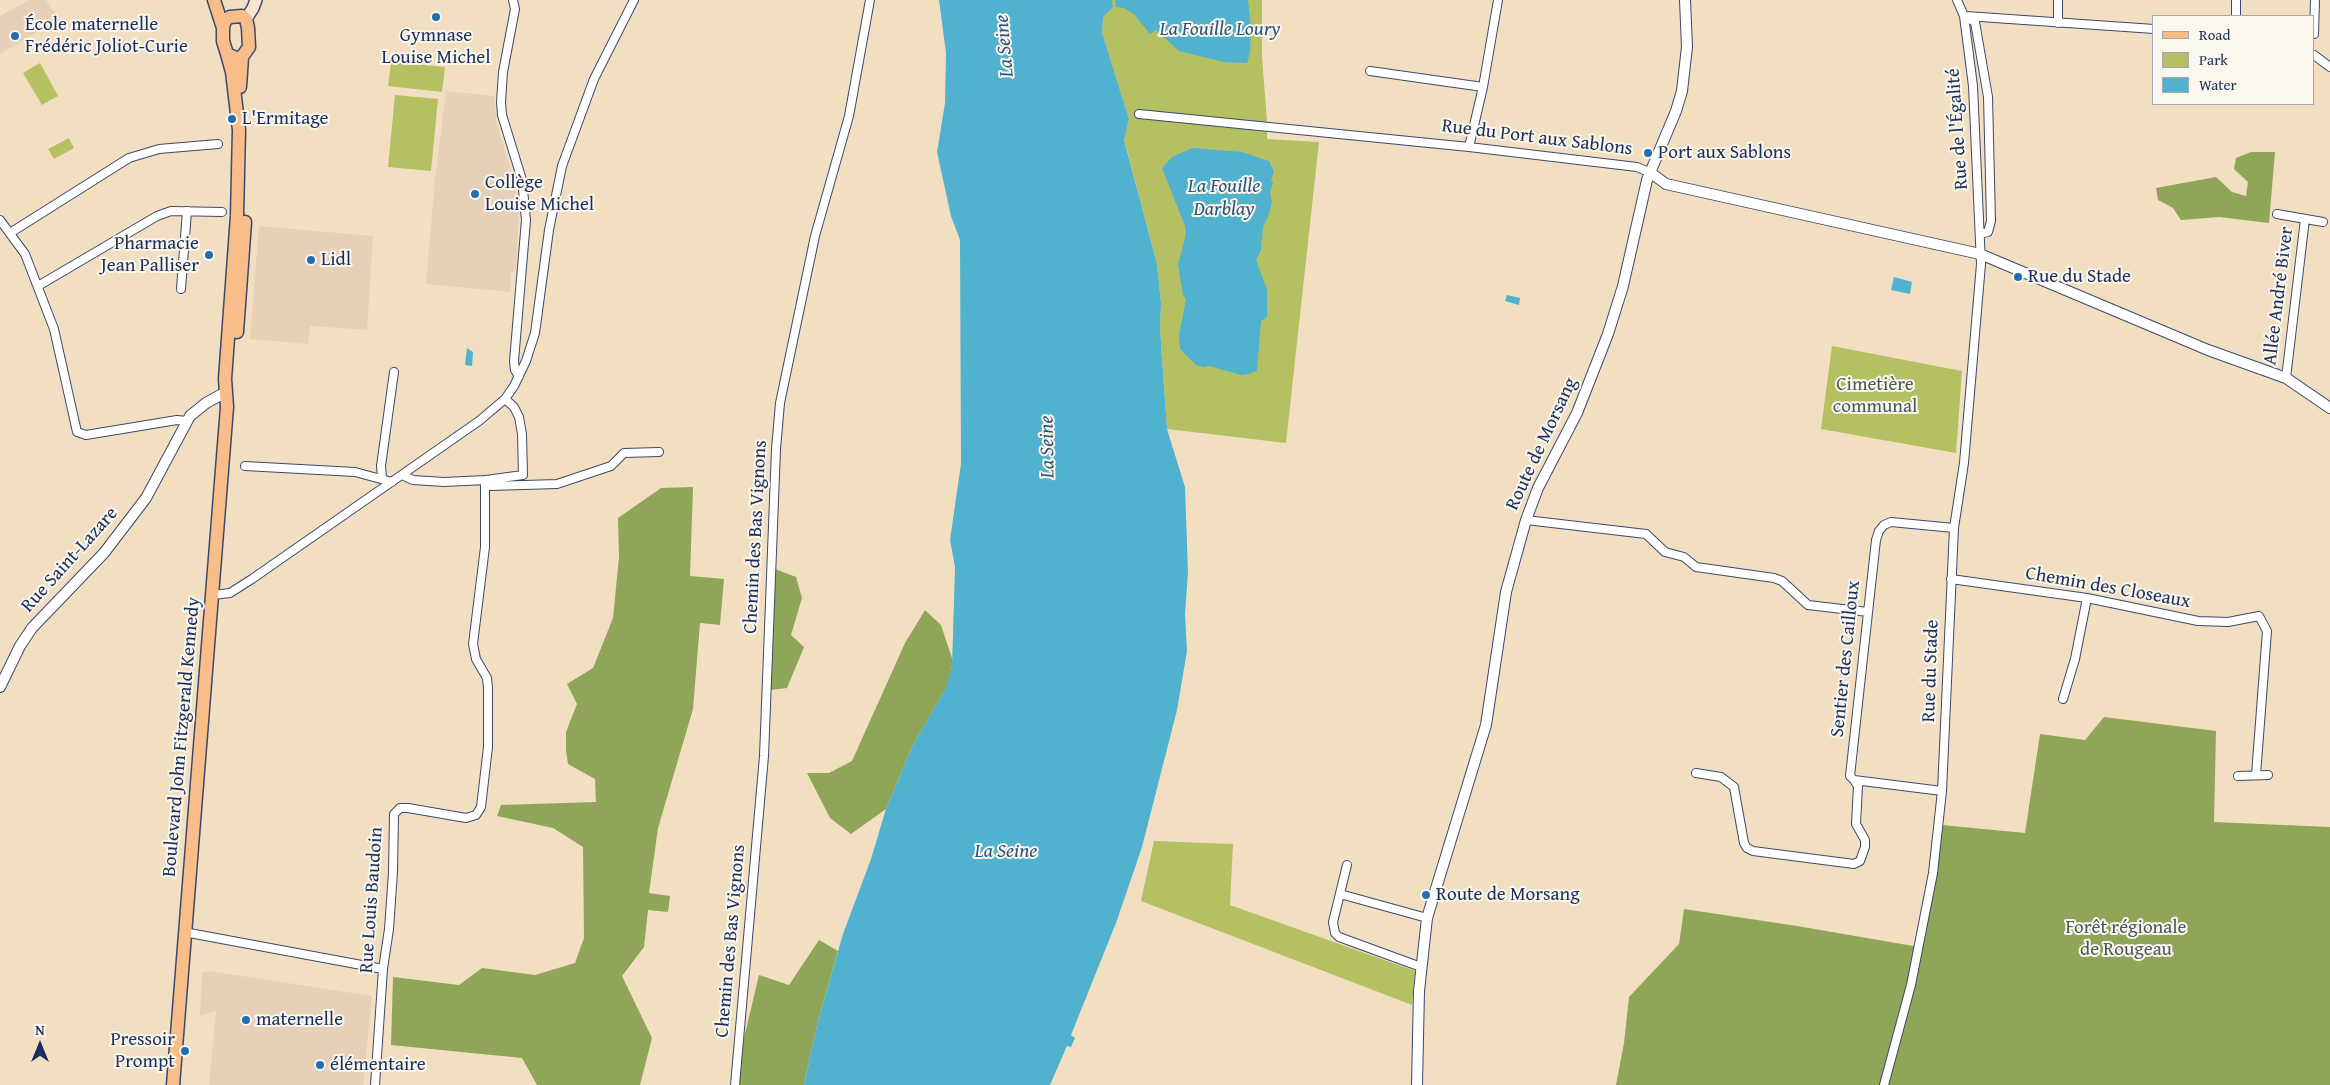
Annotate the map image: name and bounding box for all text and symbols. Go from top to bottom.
marker: Gymnase Louise Michel [430,11,442,23]
place label: École maternelle Frédéric Joliot-Curie [25,14,188,58]
water label: La Seine [990,14,1020,78]
legend [2152,15,2315,105]
water label: La Fouille Loury [1159,18,1281,42]
text: Road [2199,24,2230,45]
place label: Gymnase Louise Michel [381,25,491,69]
marker: École maternelle Frédéric Joliot-Curie [9,30,21,42]
text: Park [2199,49,2228,70]
street label: Rue de l'Égalité [1942,67,1974,191]
text: Water [2199,74,2237,95]
place label: L'Ermitage [242,108,329,130]
marker: L'Ermitage [226,113,238,125]
street label: Rue du Port aux Sablons [1440,115,1634,161]
place label: Port aux Sablons [1658,142,1791,164]
marker: Port aux Sablons [1642,147,1654,159]
place label: Collège Louise Michel [485,172,594,216]
water label: La Fouille Darblay [1188,175,1260,222]
marker: Collège Louise Michel [469,188,481,200]
street label: Allée André Biver [2259,225,2299,367]
place label: Pharmacie Jean Palliser [101,233,199,277]
marker: Pharmacie Jean Palliser [203,249,215,261]
place label: Lidl [321,249,351,271]
marker: Lidl [305,254,317,266]
place label: Rue du Stade [2028,266,2131,288]
marker: Rue du Stade [2012,271,2024,283]
street label: Route de Morsang [1501,374,1583,514]
park label: Cimetière communal [1833,374,1917,418]
water label: La Seine [1035,415,1061,479]
street label: Chemin des Bas Vignons [740,440,772,634]
street label: Rue Saint-Lazare [17,503,123,617]
street label: Chemin des Closeaux [2024,562,2192,614]
street label: Sentier des Cailloux [1826,579,1866,739]
street label: Boulevard John Fitzgerald Kennedy [158,596,206,878]
street label: Rue du Stade [1918,619,1944,723]
street label: Rue Louis Baudoin [356,826,388,974]
water label: La Seine [975,840,1037,864]
street label: Chemin des Bas Vignons [711,844,751,1038]
place label: Route de Morsang [1436,884,1580,906]
marker: Route de Morsang [1420,889,1432,901]
park label: Forêt régionale de Rougeau [2066,917,2186,961]
place label: maternelle [256,1009,343,1031]
marker: maternelle [240,1014,252,1026]
north arrow [15,1020,65,1070]
text: N [35,1020,45,1040]
place label: Pressoir Prompt [110,1029,175,1073]
marker: Pressoir Prompt [179,1045,191,1057]
place label: élémentaire [330,1054,426,1076]
marker: élémentaire [314,1059,326,1071]

